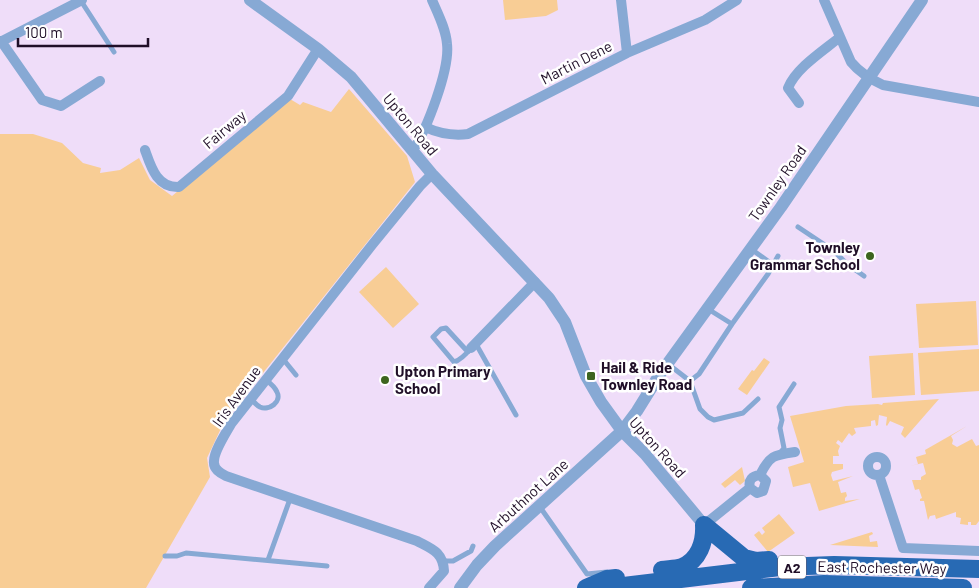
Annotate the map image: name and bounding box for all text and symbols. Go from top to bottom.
scale bar [18,15,148,47]
text: 100 m [25,23,63,41]
street label: Martin Dene [537,36,615,88]
street label: Upton Road [380,89,442,159]
street label: Fairway [199,106,249,152]
street label: Townley Road [744,142,810,224]
place label: Townley Grammar School [750,238,860,273]
marker: Townley Grammar School [864,250,876,262]
place label: Hail & Ride Townley Road [601,358,692,393]
street label: Iris Avenue [208,362,264,430]
place label: Upton Primary School [395,362,491,397]
marker: Hail & Ride Townley Road [585,370,597,382]
marker: Upton Primary School [379,374,391,386]
street label: Upton Road [626,413,690,481]
street label: Arbuthnot Lane [484,455,572,535]
road number: A2 [778,556,806,578]
street label: East Rochester Way [817,557,947,577]

